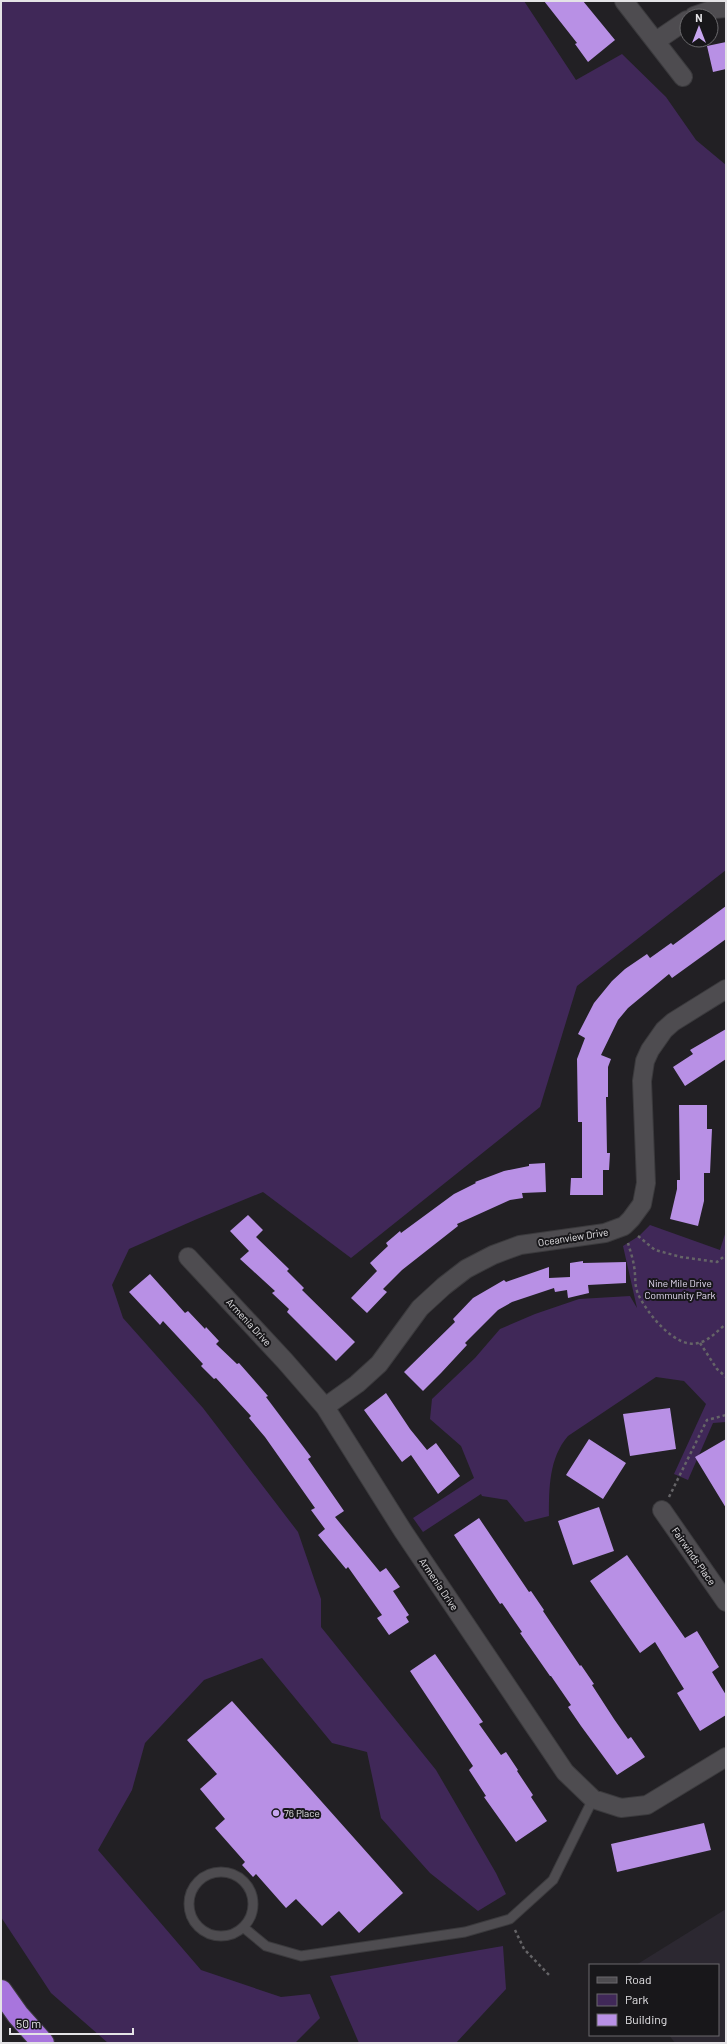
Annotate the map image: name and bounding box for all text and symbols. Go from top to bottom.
north arrow [679,8,719,48]
text: N [695,11,703,24]
street label: Oceanview Drive [537,1226,609,1248]
park label: Nine Mile Drive Community Park [644,1277,716,1301]
street label: Armenia Drive [224,1296,274,1348]
street label: Fairwinds Place [670,1525,718,1587]
street label: Armenia Drive [417,1556,461,1612]
place label: 76 Place [284,1807,320,1819]
marker: 76 Place [271,1808,281,1818]
legend [589,1964,719,2036]
text: Road [625,1972,652,1986]
text: Park [625,1992,649,2006]
scale bar [10,2010,133,2036]
text: Building [625,2012,667,2026]
text: 50 m [16,2016,41,2030]

